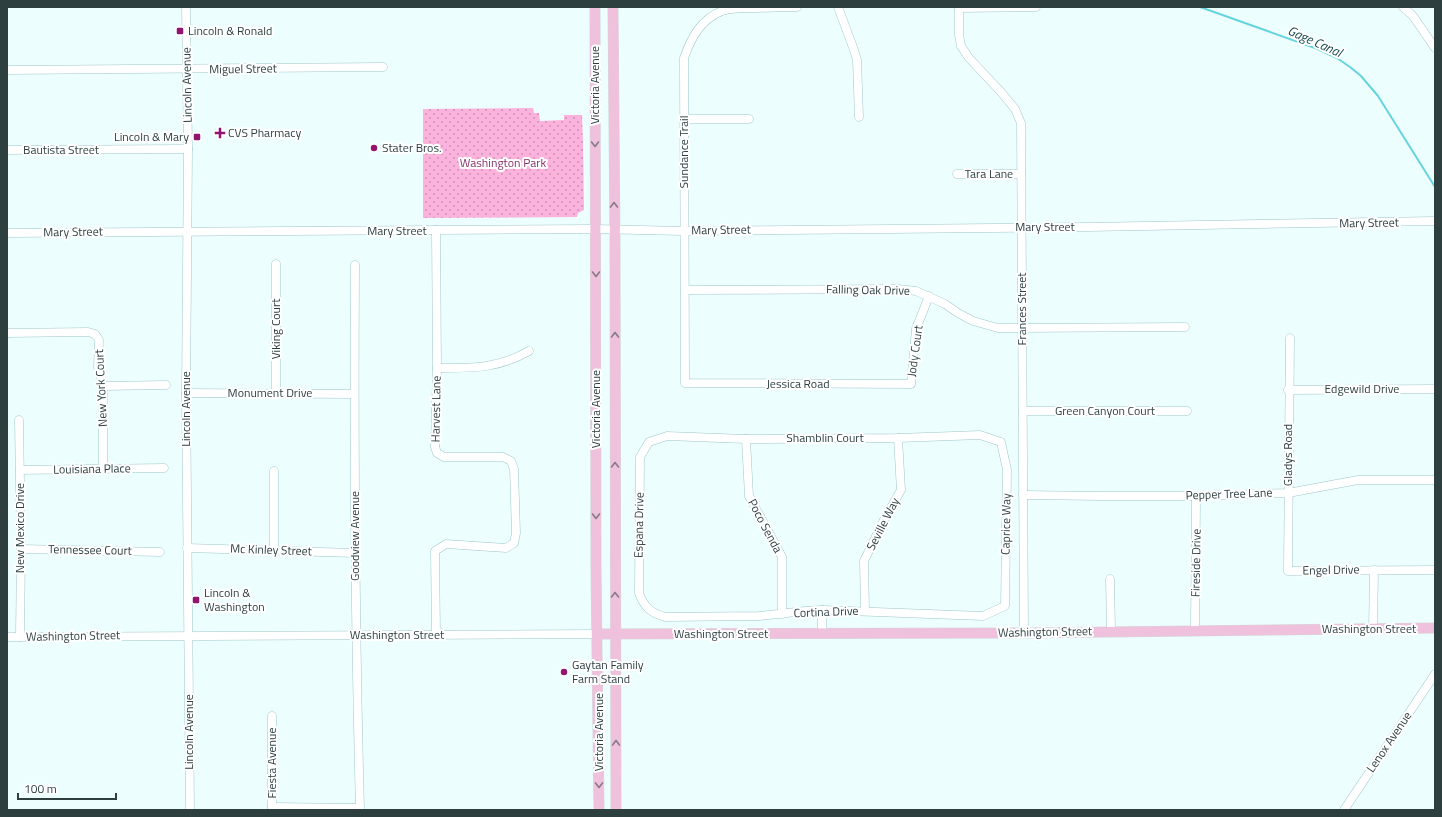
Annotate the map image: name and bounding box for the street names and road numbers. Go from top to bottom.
street label: Victoria Avenue [585,46,604,124]
street label: Lincoln Avenue [176,47,197,123]
street label: Miguel Street [209,58,278,79]
street label: Sundance Trail [674,116,693,188]
street label: Bautista Street [23,140,100,159]
street label: Tara Lane [965,164,1013,183]
street label: Mary Street [1339,212,1400,233]
street label: Mary Street [1015,217,1076,236]
street label: Mary Street [691,219,752,240]
street label: Mary Street [43,221,104,242]
street label: Mary Street [367,221,428,240]
street label: Frances Street [1012,272,1031,346]
street label: Falling Oak Drive [826,279,910,300]
street label: Viking Court [266,298,285,359]
street label: Jody Court [901,323,928,378]
street label: New York Court [89,348,112,427]
street label: Victoria Avenue [586,370,605,448]
street label: Lincoln Avenue [176,371,195,447]
street label: Jessica Road [766,374,830,393]
street label: Harvest Lane [425,375,446,442]
street label: Edgewild Drive [1325,379,1399,398]
street label: Monument Drive [228,383,312,402]
street label: Green Canyon Court [1055,401,1156,420]
street label: Gladys Road [1278,424,1297,486]
street label: Shamblin Court [786,428,864,447]
street label: Louisiana Place [53,458,131,479]
street label: Pepper Tree Lane [1185,482,1273,505]
street label: New Mexico Drive [10,483,29,573]
street label: Goodview Avenue [345,491,364,581]
street label: Espana Drive [628,492,649,558]
street label: Caprice Way [995,493,1016,555]
street label: Seville Way [861,494,904,554]
street label: Poco Senda [743,495,788,556]
street label: Fireside Drive [1185,529,1206,597]
street label: Tennessee Court [48,539,133,560]
street label: Mc Kinley Street [230,539,313,560]
street label: Engel Drive [1302,560,1360,579]
street label: Cortina Drive [793,601,859,622]
street label: Washington Street [1322,619,1417,638]
street label: Washington Street [998,621,1093,642]
street label: Washington Street [674,624,769,643]
street label: Washington Street [26,625,121,646]
street label: Washington Street [350,625,445,644]
street label: Victoria Avenue [589,693,608,771]
street label: Lincoln Avenue [179,694,198,770]
street label: Lenox Avenue [1361,707,1416,776]
street label: Fiesta Avenue [262,728,281,798]

